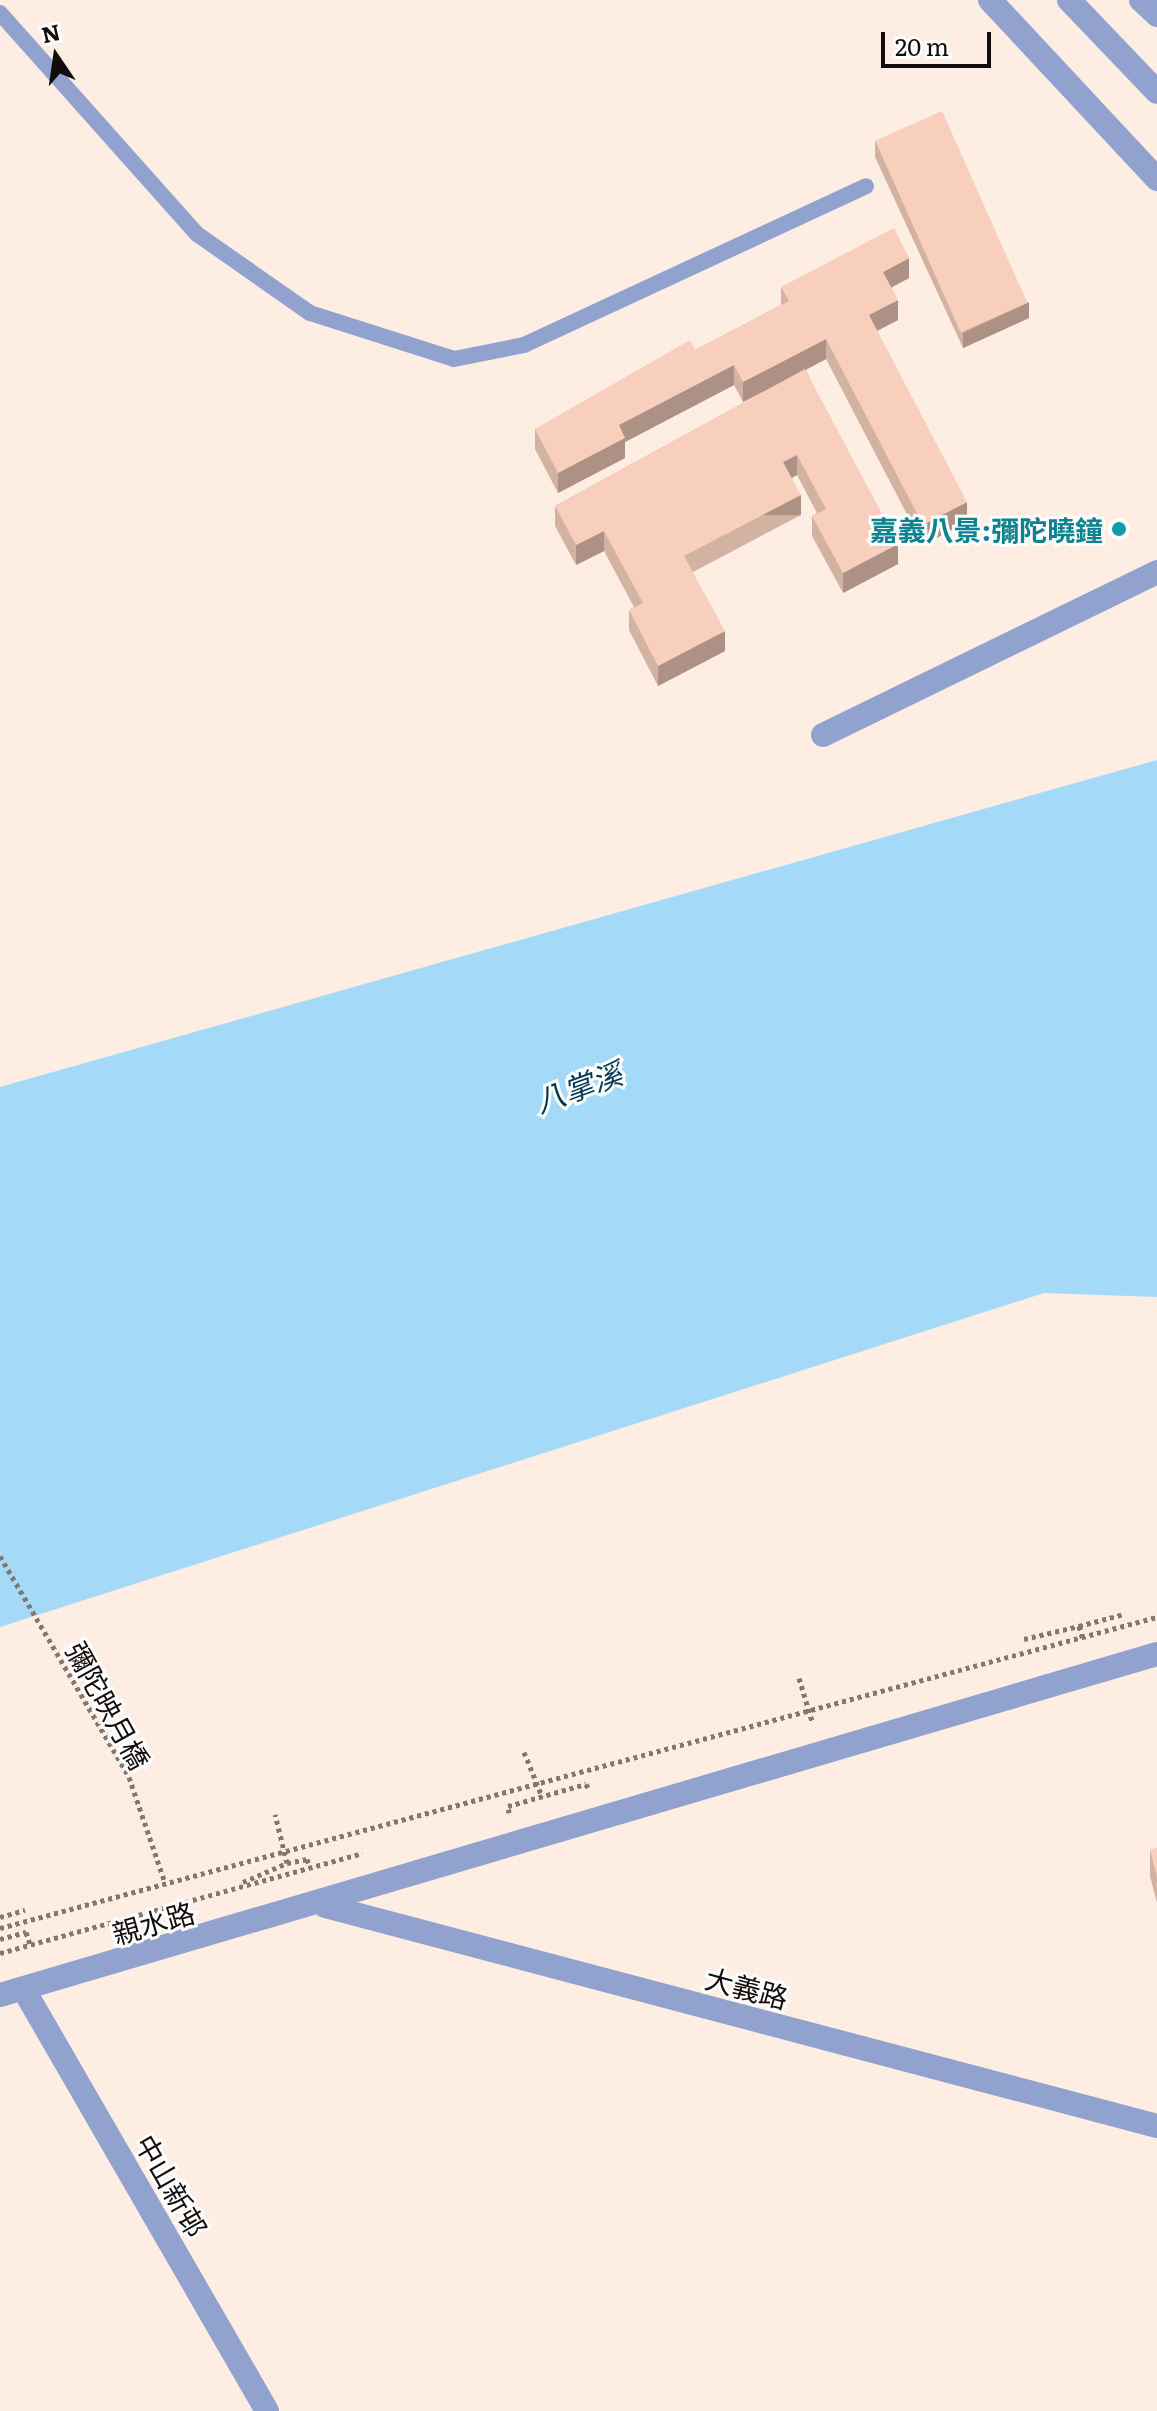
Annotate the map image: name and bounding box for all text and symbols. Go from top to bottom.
text: N [38,14,63,50]
north arrow [16,16,96,96]
scale bar [885,16,995,66]
text: 20 m [895,28,949,63]
place label: 嘉義八景:彌陀曉鐘 [870,512,1103,546]
marker: 嘉義八景:彌陀曉鐘 [1110,520,1128,538]
water label: 八掌溪 [530,1054,626,1118]
street label: 彌陀映月橋 [60,1636,158,1774]
street label: 親水路 [108,1894,198,1950]
street label: 大義路 [702,1960,792,2014]
street label: 中山新邨 [129,2128,215,2242]

